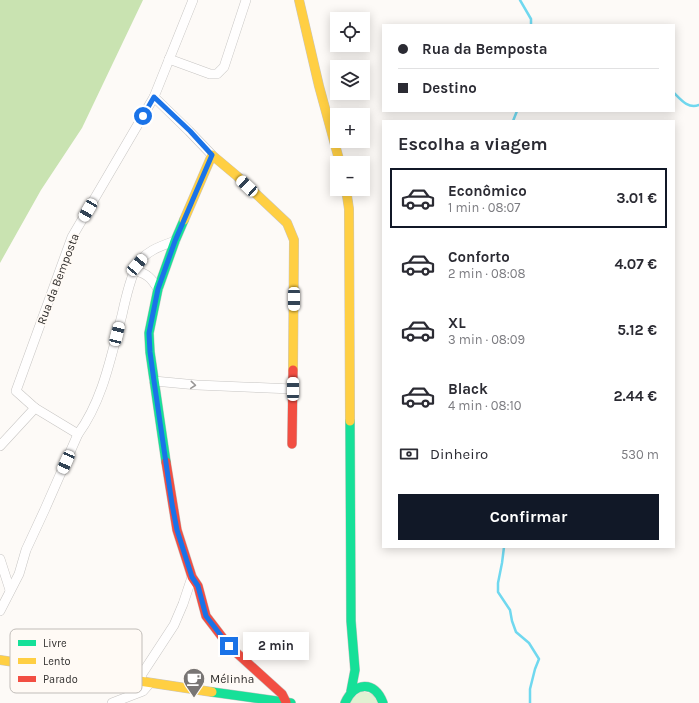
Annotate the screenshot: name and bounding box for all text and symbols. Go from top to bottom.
map controls [330,12,370,196]
button: locate [330,12,370,52]
text: Rua da Bemposta [422,40,548,58]
button: layers [330,60,370,100]
text: Destino [422,79,477,97]
route start [134,107,152,125]
button: + [330,108,370,148]
text: Escolha a viagem [398,133,548,155]
button: − [330,156,370,196]
car [234,173,260,199]
icon: car [400,180,436,216]
text: Econômico [448,182,527,200]
text: 3.01 € [616,189,657,207]
car [77,197,99,223]
text: 1 min · 08:07 [448,200,520,215]
street label: Rua da Bemposta [34,231,82,327]
icon: car [400,246,436,282]
text: Conforto [448,248,510,266]
car [125,252,149,278]
text: 4.07 € [615,255,657,273]
text: 2 min · 08:08 [448,266,525,281]
car [288,287,300,311]
icon: car [400,312,436,348]
text: XL [448,314,466,332]
car [108,321,126,347]
text: 5.12 € [617,321,657,339]
text: 3 min · 08:09 [448,332,525,347]
car [287,377,299,401]
icon: car [400,378,436,414]
one-way arrow [190,380,196,389]
text: Black [448,380,488,398]
text: 2.44 € [614,387,657,405]
text: 4 min · 08:10 [448,398,521,413]
icon: cash [398,443,420,465]
text: Dinheiro [430,445,488,463]
text: 530 m [621,447,659,462]
car [56,449,76,475]
button: Confirmar [398,494,659,540]
legend [10,629,142,693]
callout: 2 min [243,632,309,660]
text: Livre [43,637,67,650]
route end [220,637,238,655]
text: 2 min [258,638,294,653]
text: Lento [43,655,71,668]
cafe icon: Mélinha [181,666,207,699]
place label: Mélinha [210,672,254,686]
text: Parado [43,673,78,686]

